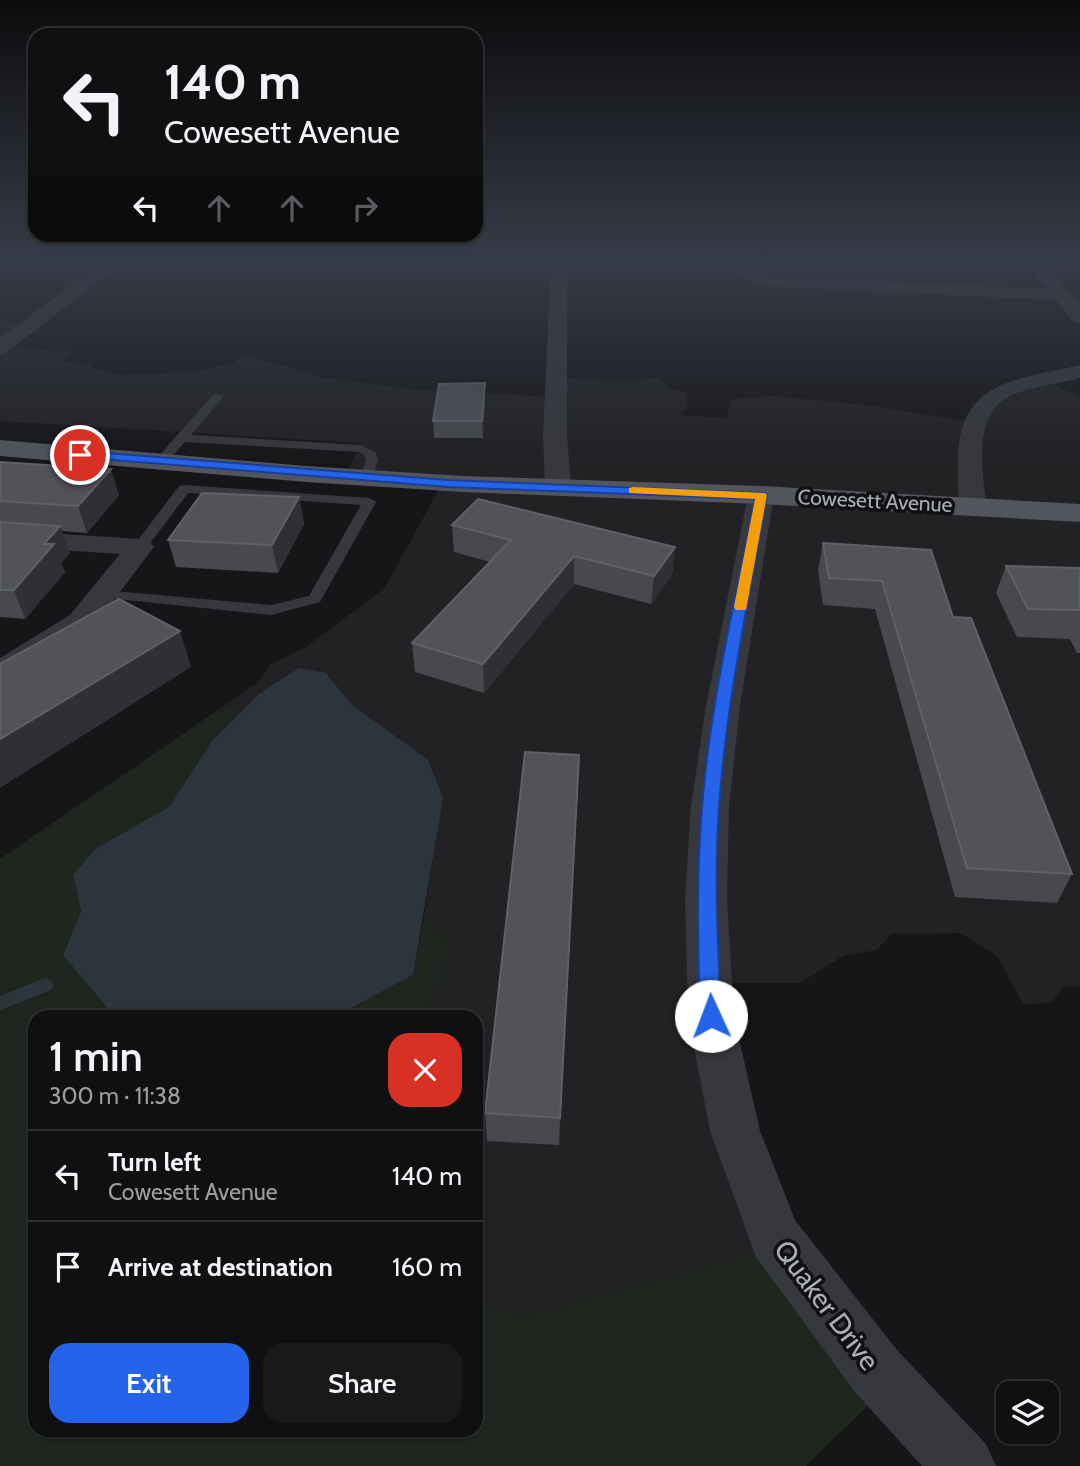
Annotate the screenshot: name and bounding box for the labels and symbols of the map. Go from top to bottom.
pin [50,425,110,485]
street label: Cowesett Avenue [797,484,953,517]
position arrow [674,979,748,1053]
street label: Quaker Drive [767,1233,887,1377]

